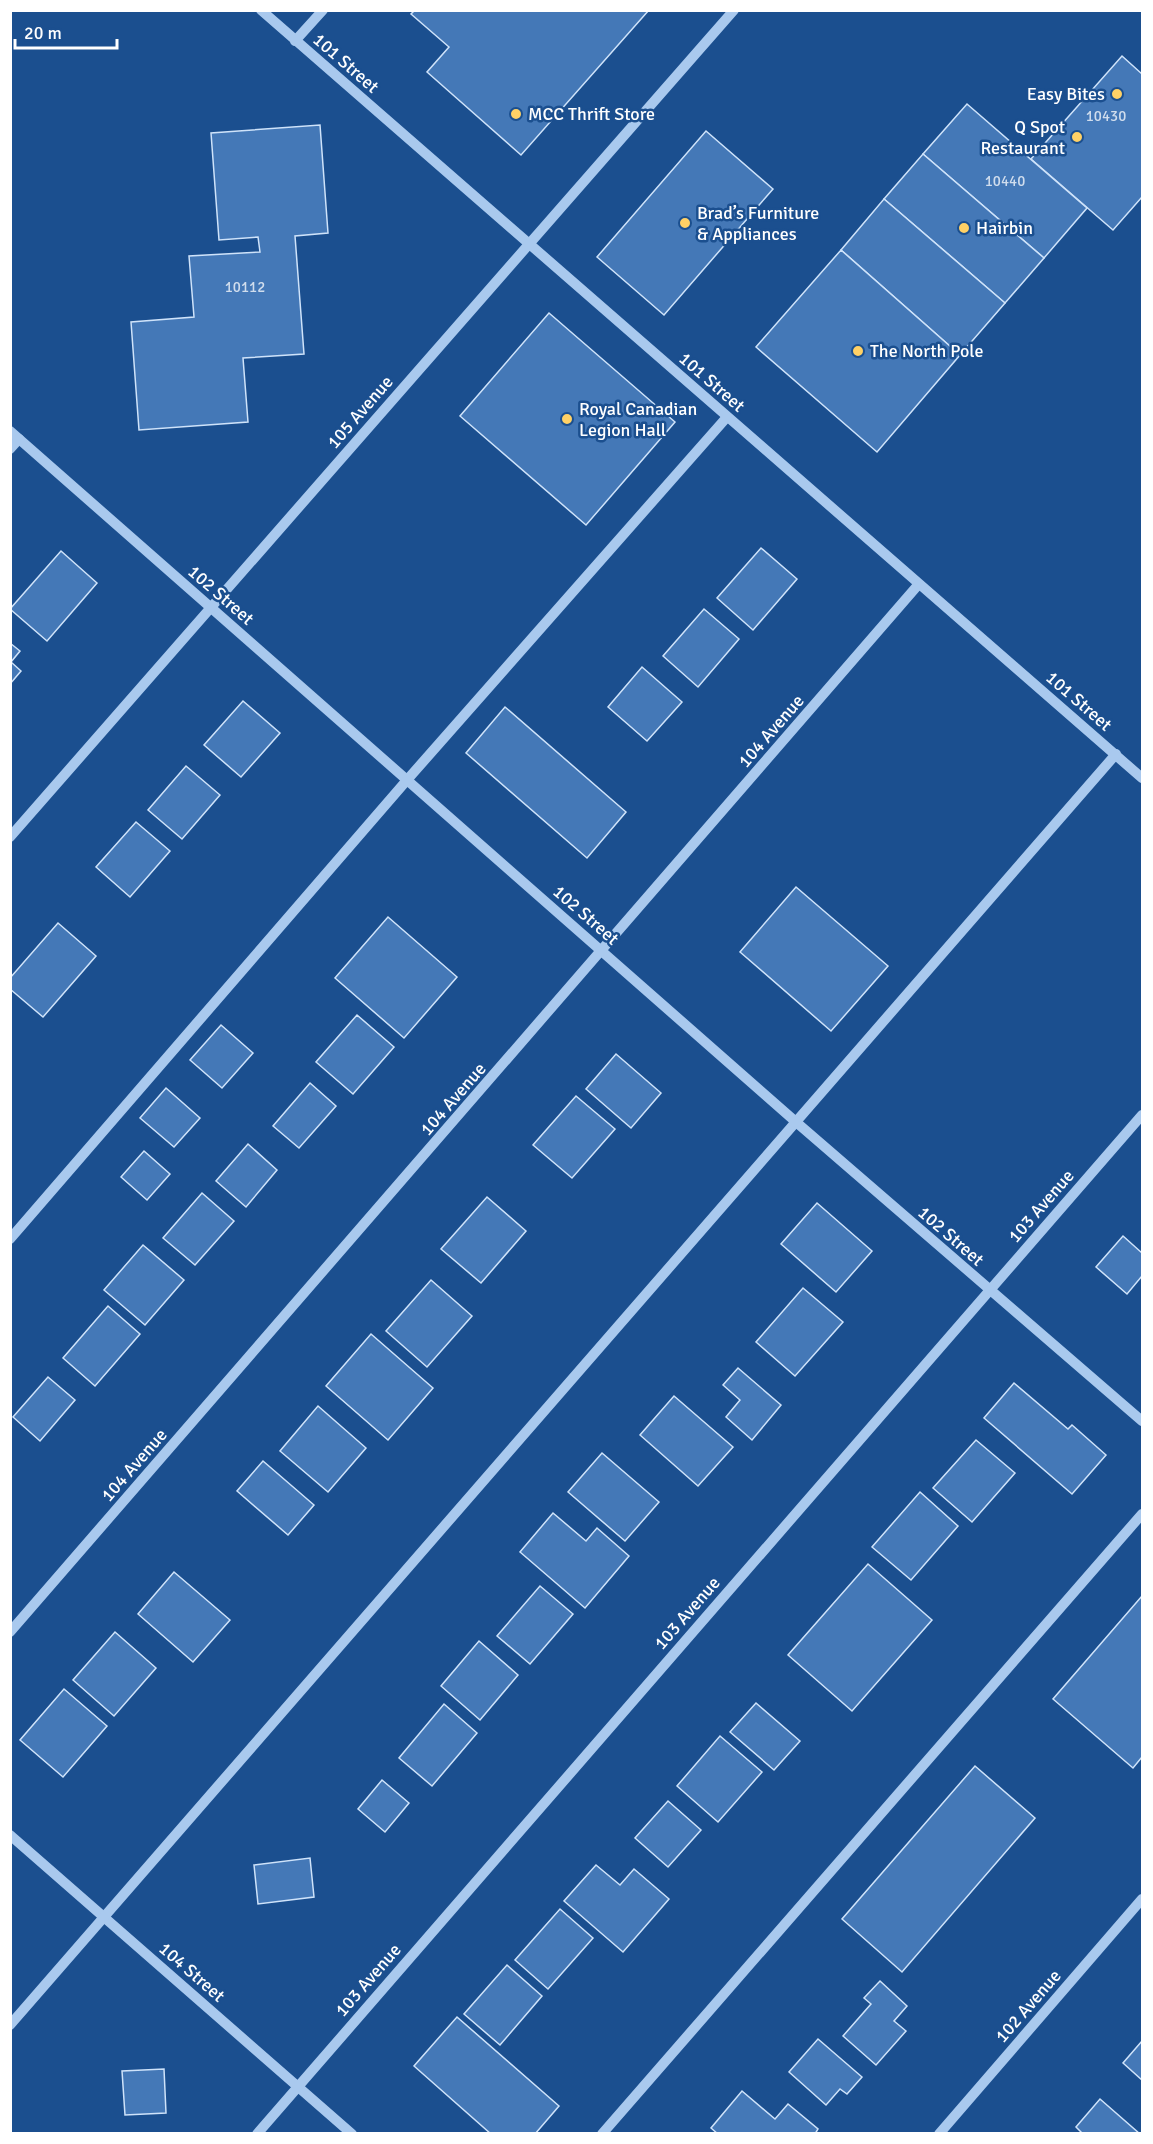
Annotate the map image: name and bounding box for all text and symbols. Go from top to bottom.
scale bar [15,12,117,50]
text: 20 m [24,22,62,44]
street label: 101 Street [309,28,383,98]
place label: Easy Bites [1027,83,1105,105]
marker: Easy Bites [1110,87,1124,101]
place label: MCC Thrift Store [528,103,655,125]
marker: MCC Thrift Store [509,107,523,121]
house number: 10430 [1086,107,1126,125]
place label: Q Spot Restaurant [981,116,1065,159]
marker: Q Spot Restaurant [1070,130,1084,144]
house number: 10440 [985,172,1025,190]
place label: Brad’s Furniture & Appliances [697,202,819,245]
marker: Brad’s Furniture & Appliances [678,216,692,230]
place label: Hairbin [976,217,1033,239]
marker: Hairbin [957,221,971,235]
house number: 10112 [225,278,265,296]
place label: The North Pole [870,340,983,362]
marker: The North Pole [851,344,865,358]
street label: 101 Street [675,347,749,417]
street label: 105 Avenue [322,371,398,453]
place label: Royal Canadian Legion Hall [579,398,697,441]
marker: Royal Canadian Legion Hall [560,412,574,426]
street label: 102 Street [184,560,258,630]
street label: 101 Street [1042,666,1116,736]
street label: 104 Avenue [733,690,809,772]
street label: 102 Street [549,880,623,950]
street label: 104 Avenue [415,1058,491,1140]
street label: 103 Avenue [1003,1165,1079,1247]
street label: 102 Street [914,1201,988,1271]
street label: 104 Avenue [96,1424,172,1506]
street label: 103 Avenue [649,1572,725,1654]
street label: 104 Street [155,1937,229,2007]
street label: 103 Avenue [330,1939,406,2021]
street label: 102 Avenue [990,1965,1066,2047]

